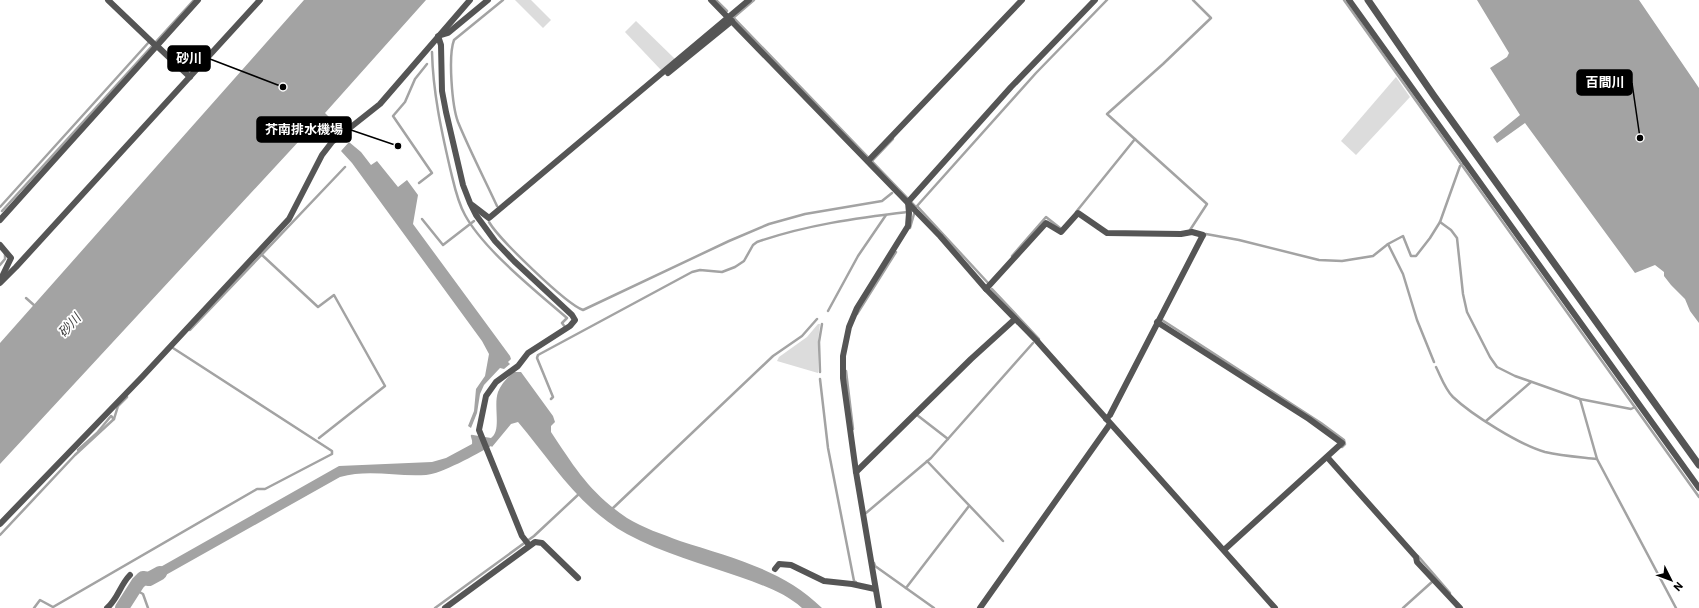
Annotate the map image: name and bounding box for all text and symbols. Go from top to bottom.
callout: 砂川 [168,46,210,71]
text: 砂川 [176,50,202,67]
callout: 百間川 [1577,70,1632,95]
text: 百間川 [1585,74,1625,91]
callout: 芥南排水機場 [257,117,351,142]
text: 芥南排水機場 [265,121,343,138]
water label: 砂川 [54,309,86,341]
north arrow [1651,560,1691,600]
text: N [1671,579,1686,594]

